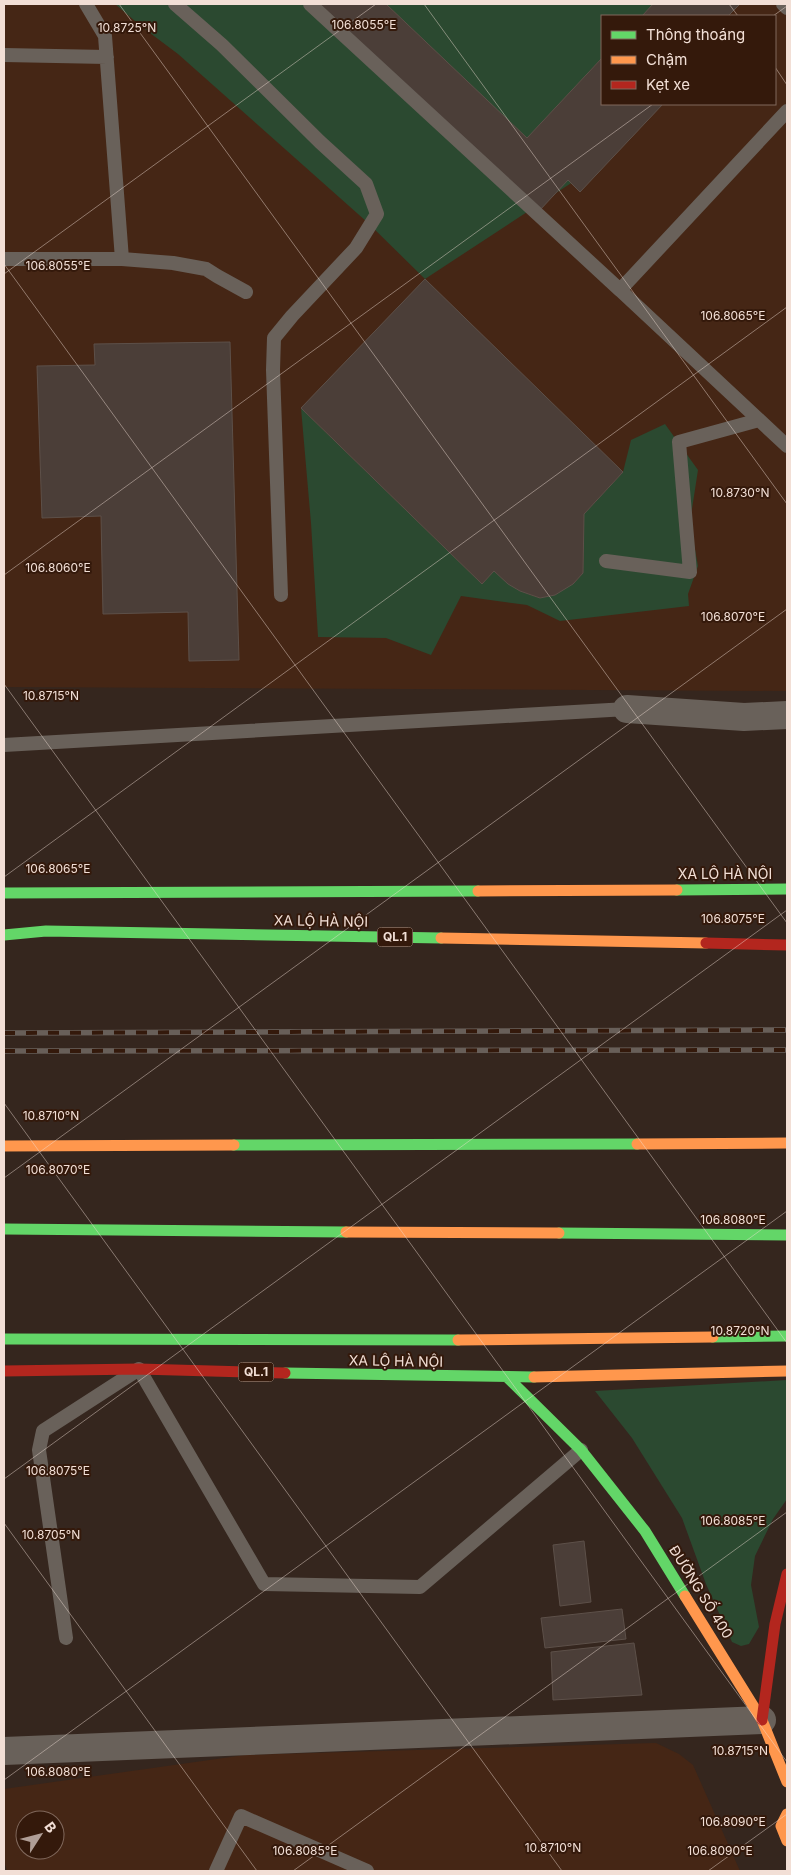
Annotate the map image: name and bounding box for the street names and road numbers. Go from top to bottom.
street label: XA LỘ HÀ NỘI [678,865,772,882]
street label: XA LỘ HÀ NỘI [274,911,368,930]
road number: QL.1 [378,928,412,946]
street label: XA LỘ HÀ NỘI [349,1351,443,1370]
road number: QL.1 [238,1362,274,1381]
street label: ĐƯỜNG SỐ 400 [666,1541,739,1641]

